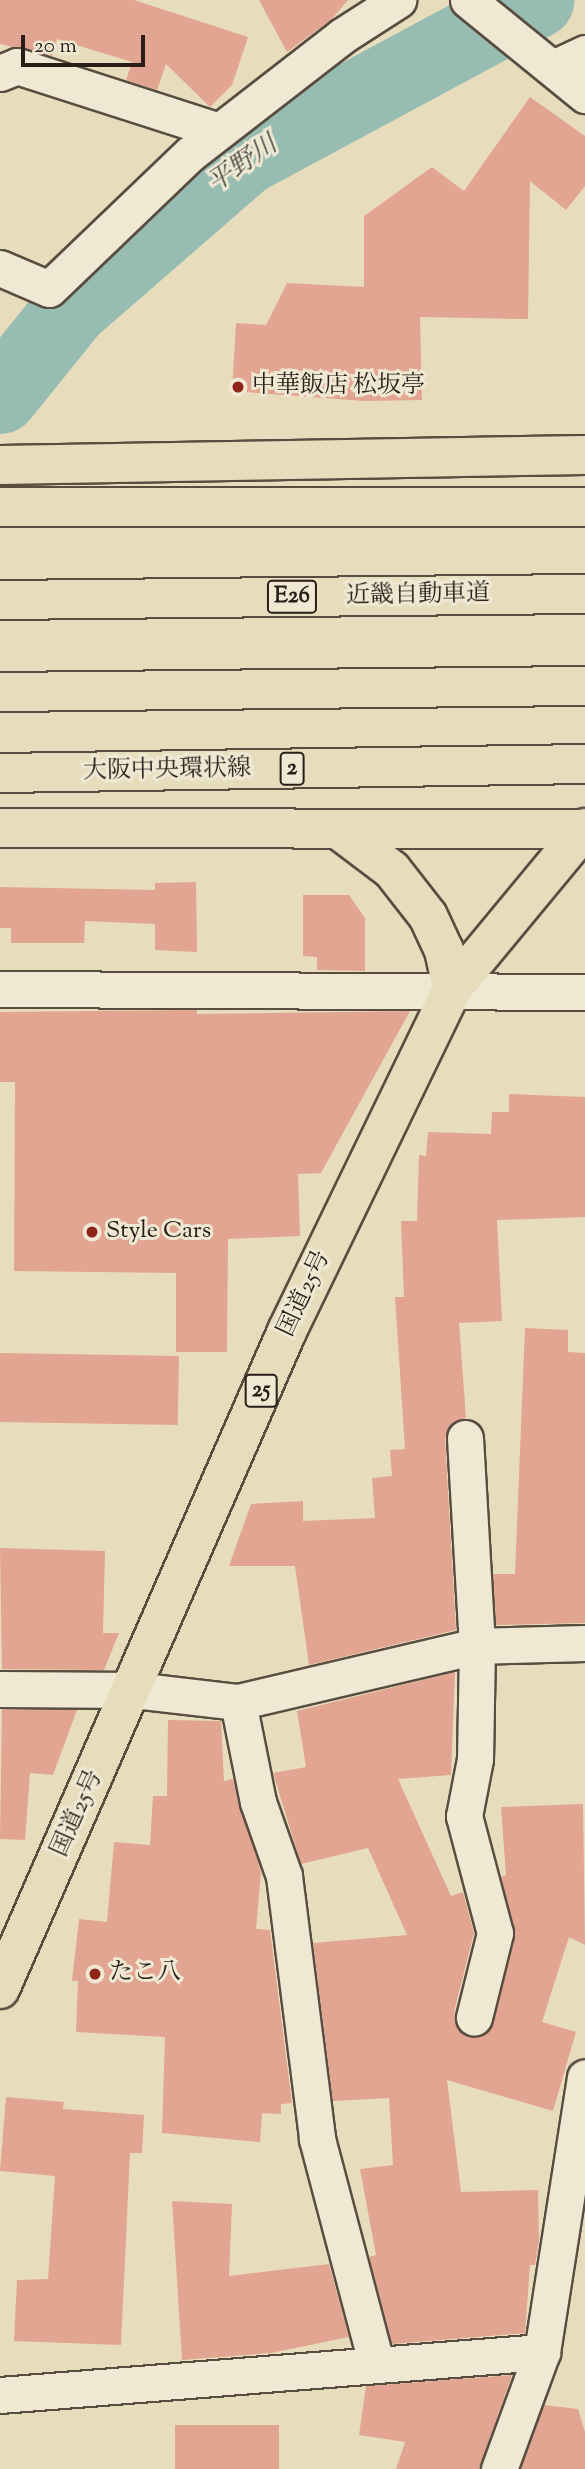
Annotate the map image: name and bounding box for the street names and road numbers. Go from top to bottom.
road number: E26 [266,578,318,617]
street label: 近畿自動車道 [346,580,490,612]
road number: 2 [278,750,306,789]
street label: 大阪中央環状線 [83,755,251,787]
street label: 国道25号 [273,1246,337,1342]
road number: 25 [244,1372,278,1410]
street label: 国道25号 [46,1766,110,1862]

